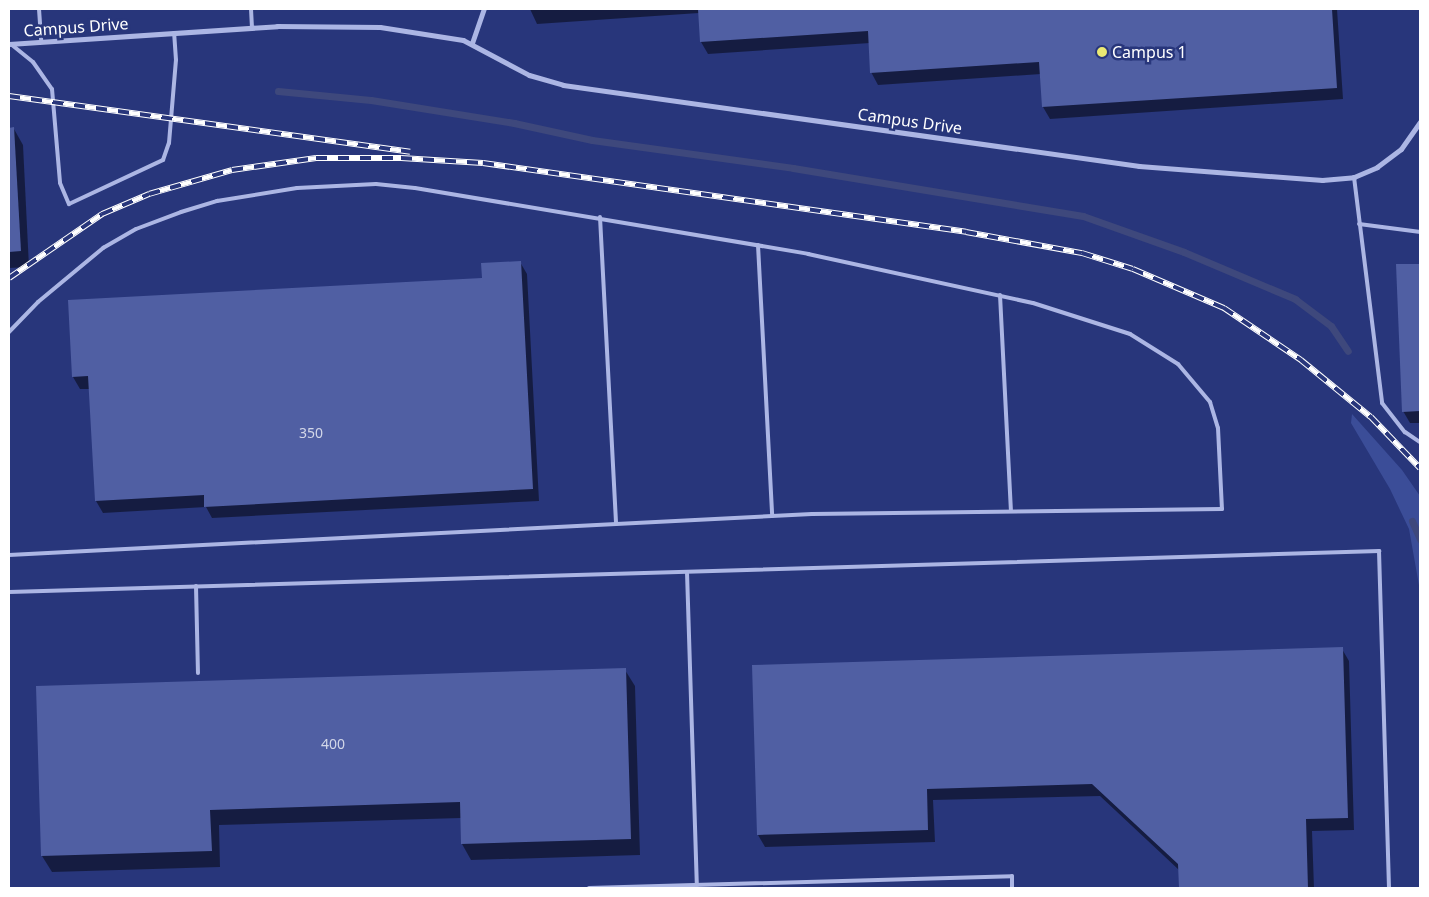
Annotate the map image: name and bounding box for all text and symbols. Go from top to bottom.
street label: Campus Drive [23,14,129,40]
place label: Campus 1 [1112,42,1187,62]
marker: Campus 1 [1096,46,1108,58]
street label: Campus Drive [857,104,963,138]
house number: 350 [299,425,323,441]
house number: 400 [321,736,345,752]

